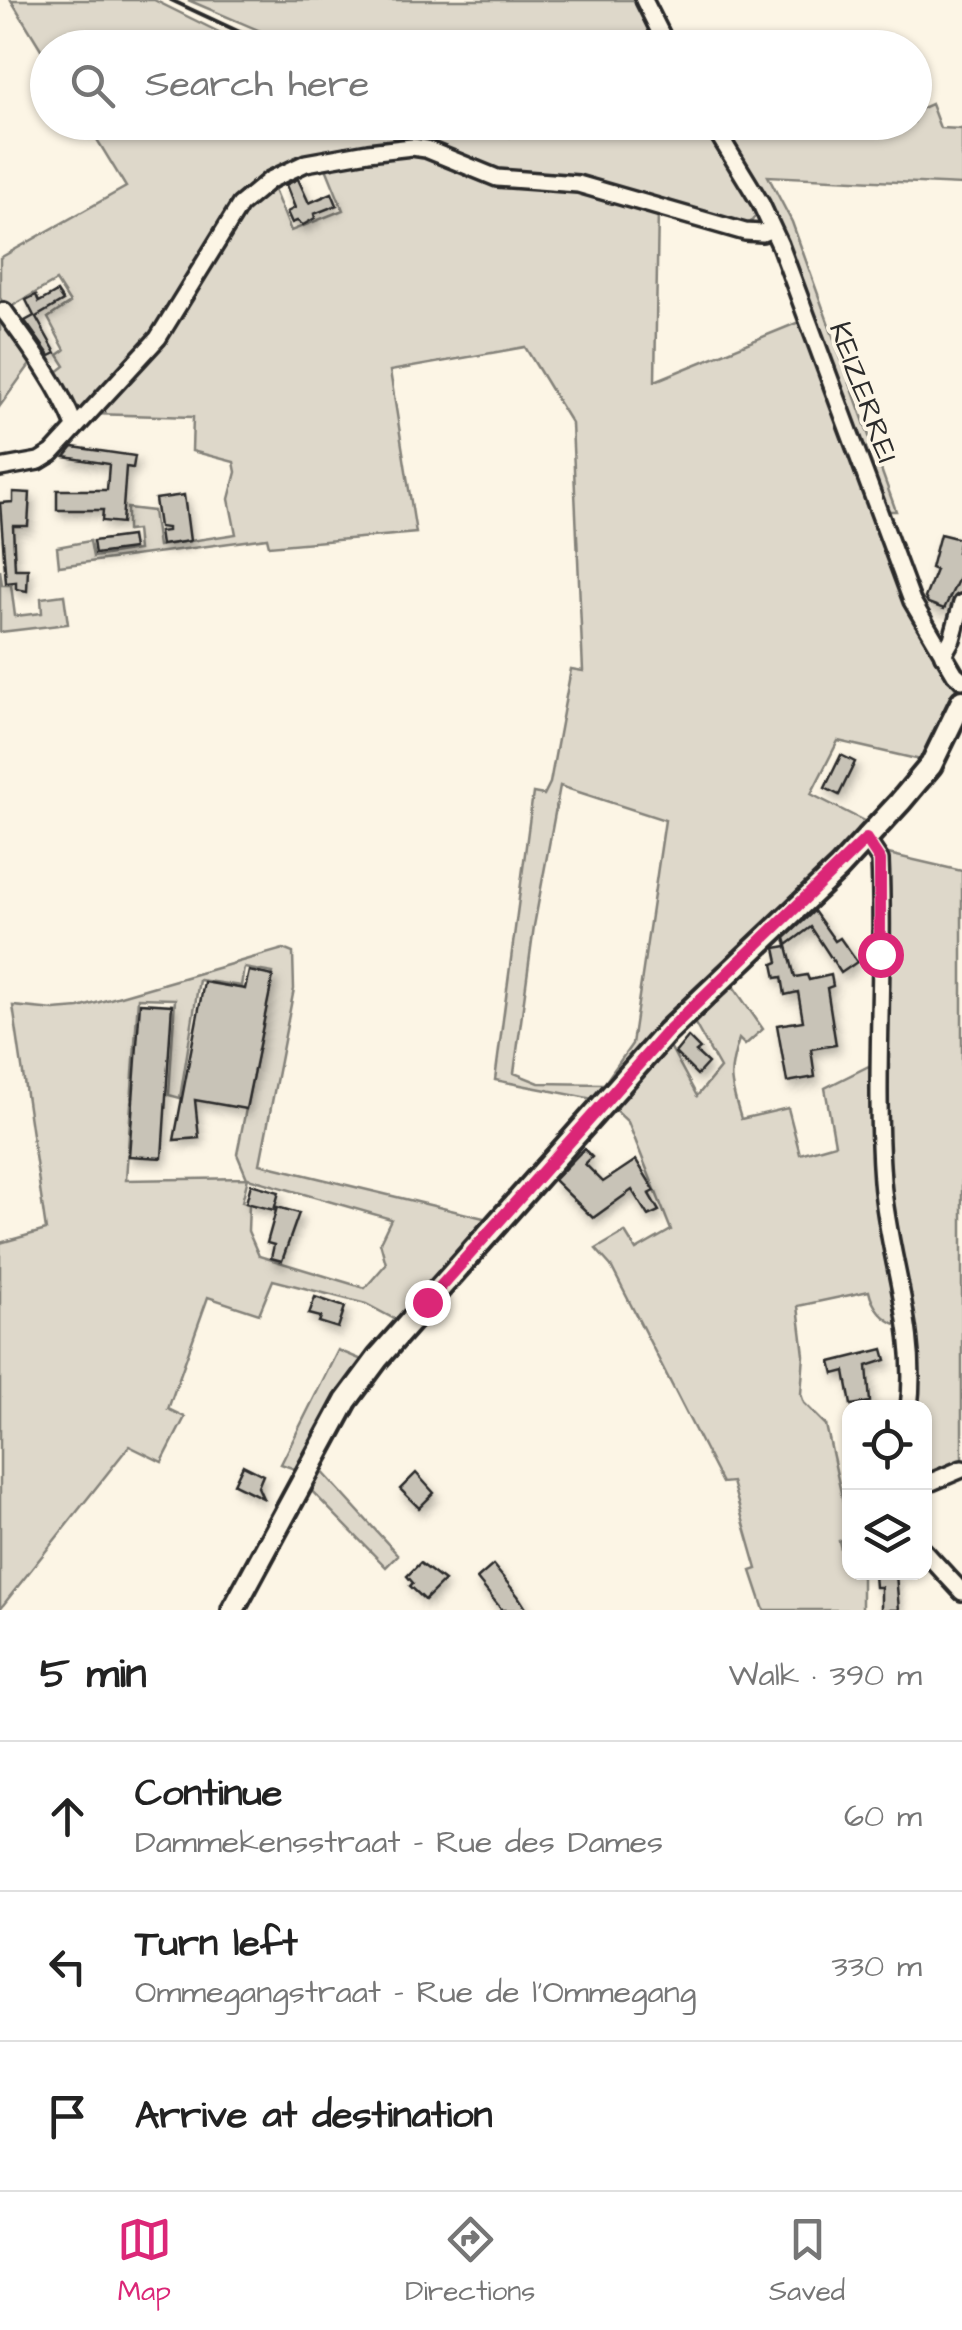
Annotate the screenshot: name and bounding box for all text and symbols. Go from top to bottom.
search box [30,30,932,140]
icon: search [65,58,120,113]
text: Search here [145,59,369,111]
street label: KEIZERREI [818,316,908,469]
route start [858,932,904,978]
route end [405,1280,451,1326]
map controls [842,1400,932,1580]
button: locate [842,1400,932,1490]
button: layers [842,1490,932,1580]
text: 5 min [40,1646,147,1704]
text: Walk · 390 m [728,1653,922,1698]
text: Continue [135,1768,282,1820]
icon: ahead [40,1789,95,1844]
text: 60 m [844,1794,922,1839]
text: Dammekensstraat - Rue des Dames [135,1820,663,1865]
text: Turn left [135,1918,298,1970]
icon: left [40,1939,95,1994]
text: 330 m [832,1944,922,1989]
text: Ommegangstraat - Rue de l'Ommegang [135,1970,696,2015]
icon: arrive [40,2089,95,2144]
text: Arrive at destination [135,2090,492,2142]
tab: Map [117,2212,172,2311]
tab: Directions [405,2212,535,2311]
tab: Saved [769,2212,845,2311]

